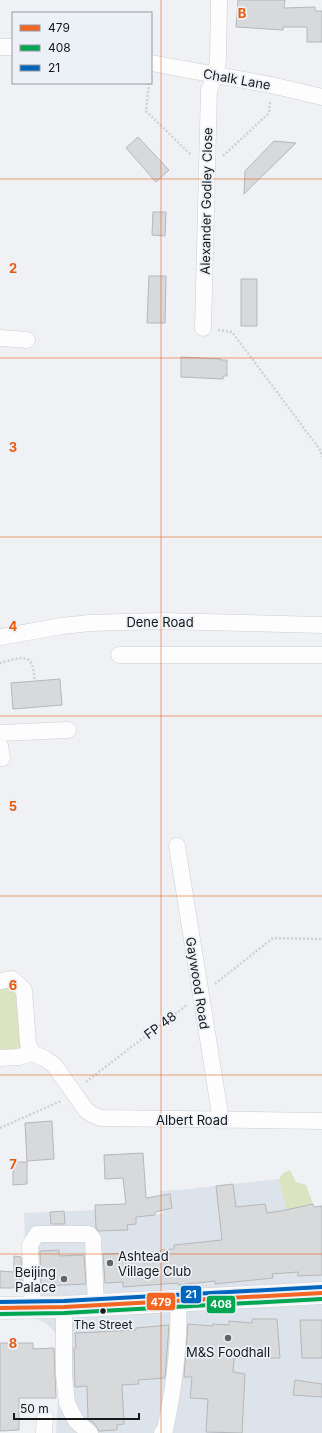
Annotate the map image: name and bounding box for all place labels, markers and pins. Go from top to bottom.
place label: Ashtead Village Club [118,1248,191,1279]
marker: Ashtead Village Club [105,1258,115,1268]
place label: Beijing Palace [15,1264,56,1295]
marker: Beijing Palace [59,1274,69,1284]
marker: The Street [98,1306,108,1316]
place label: The Street [73,1317,133,1332]
marker: M&S Foodhall [223,1333,233,1343]
place label: M&S Foodhall [186,1344,270,1360]

